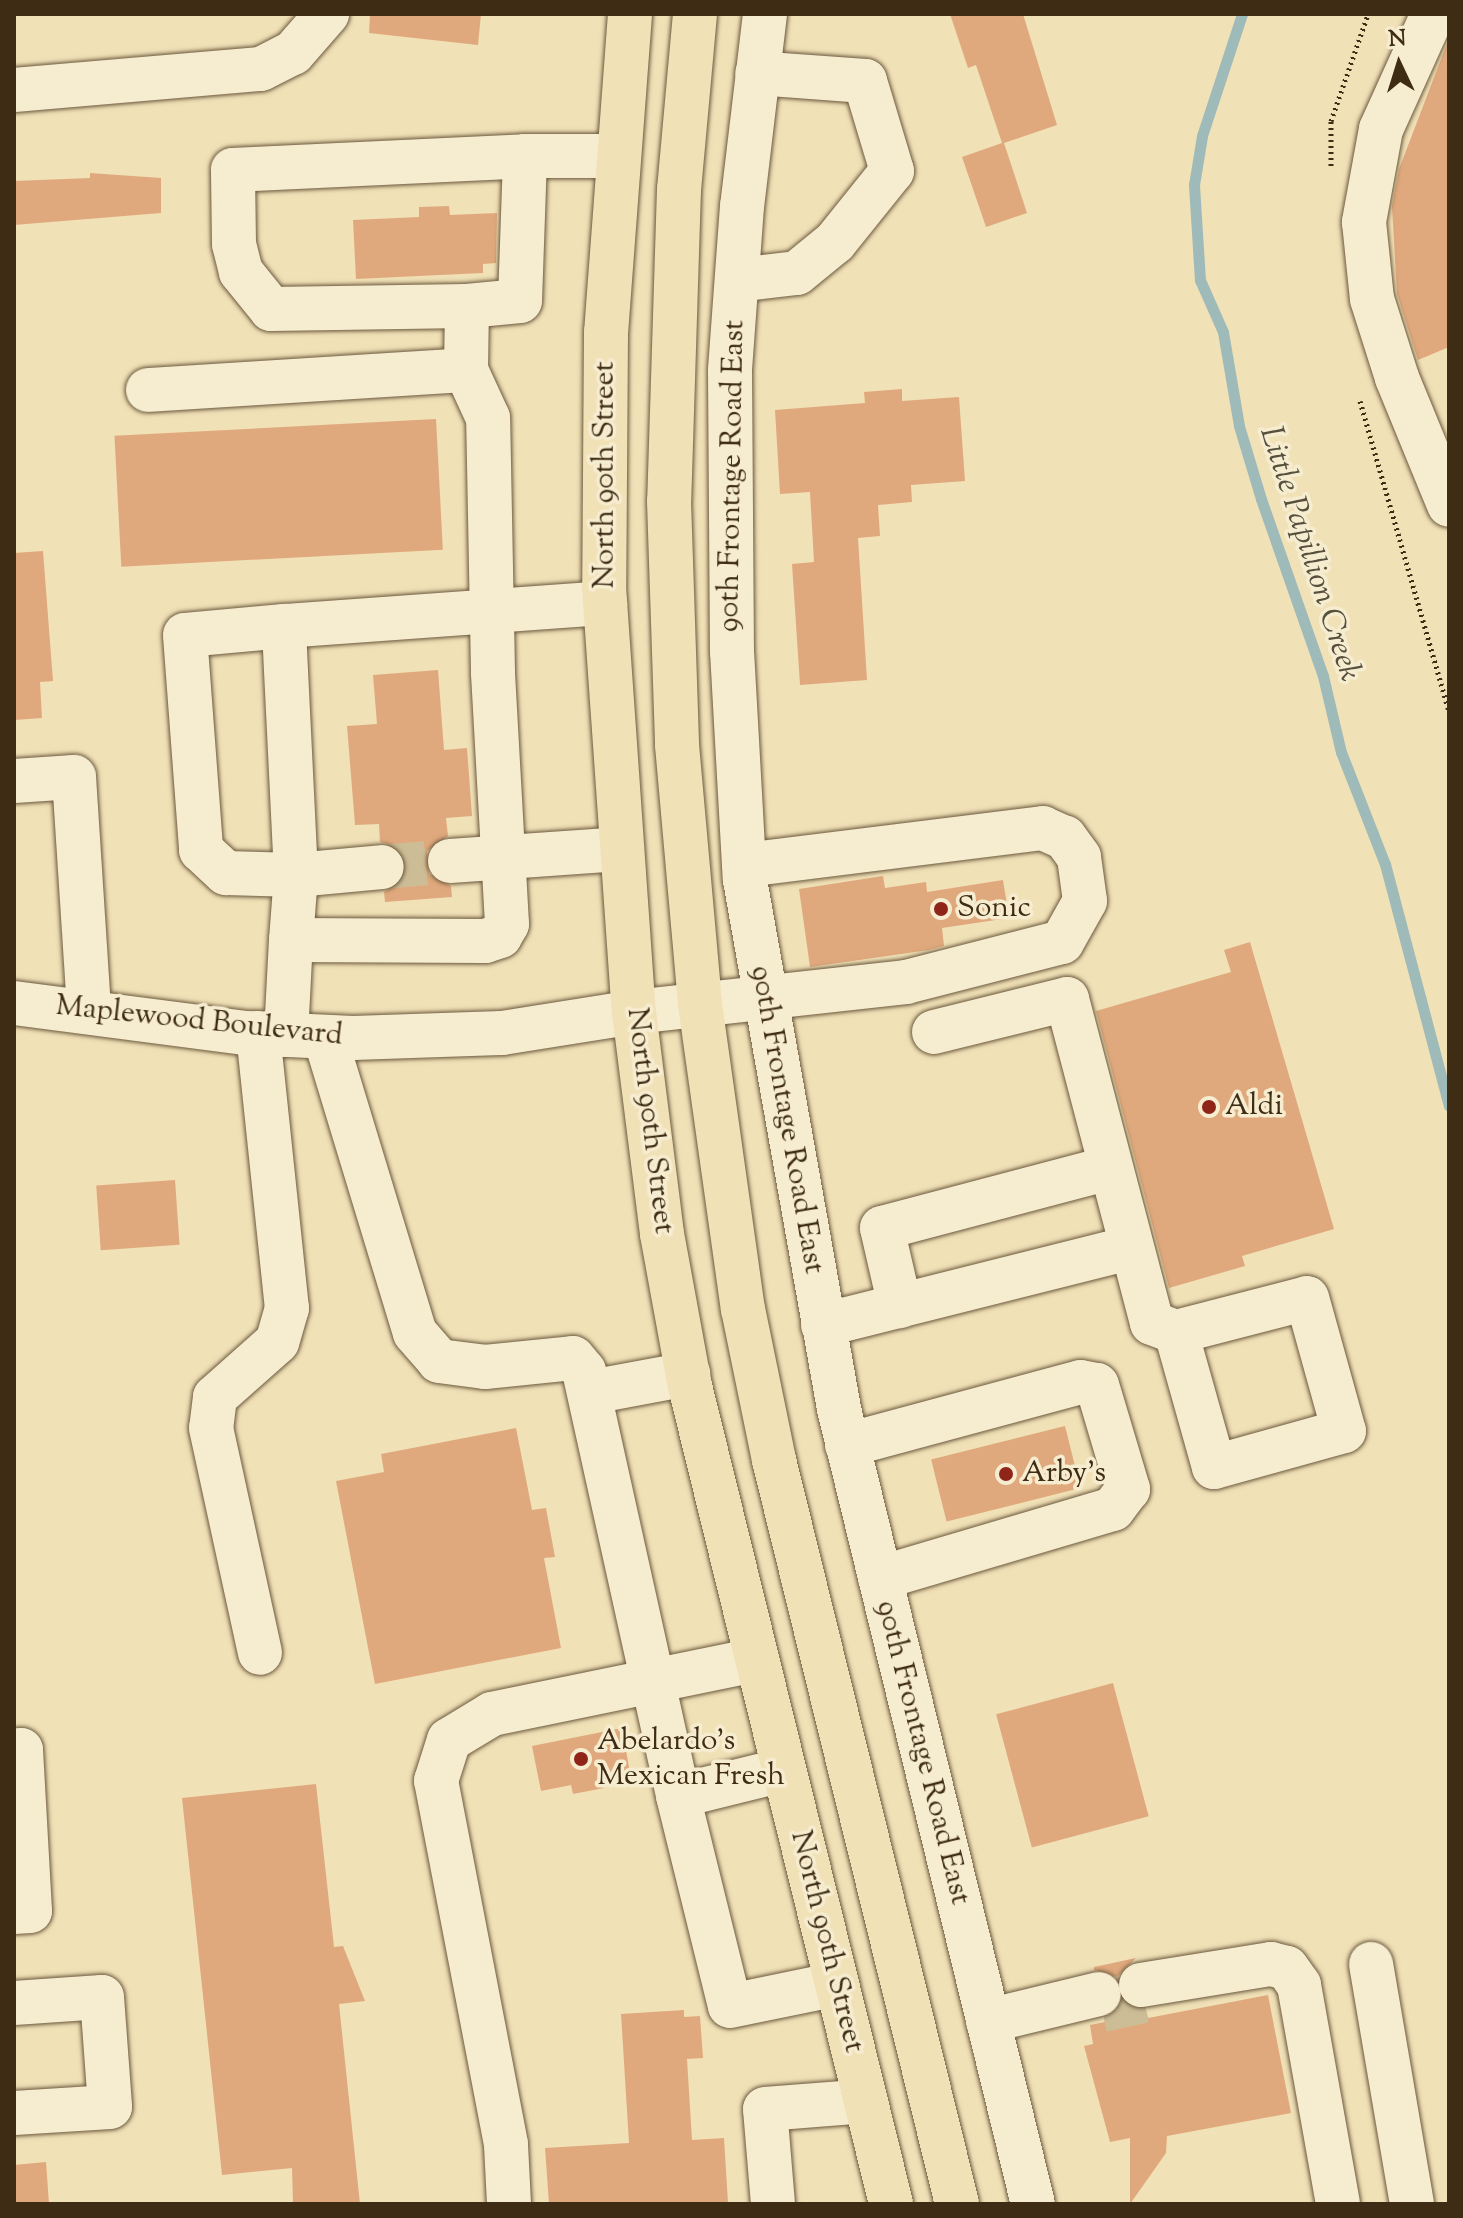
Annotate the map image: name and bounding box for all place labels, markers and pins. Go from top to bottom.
place label: Sonic [957,891,1031,927]
marker: Sonic [932,900,950,918]
place label: Aldi [1225,1089,1283,1125]
marker: Aldi [1200,1098,1218,1116]
place label: Arby's [1022,1456,1106,1492]
marker: Arby's [997,1465,1015,1483]
place label: Abelardo's Mexican Fresh [597,1724,785,1794]
marker: Abelardo's Mexican Fresh [572,1750,590,1768]

